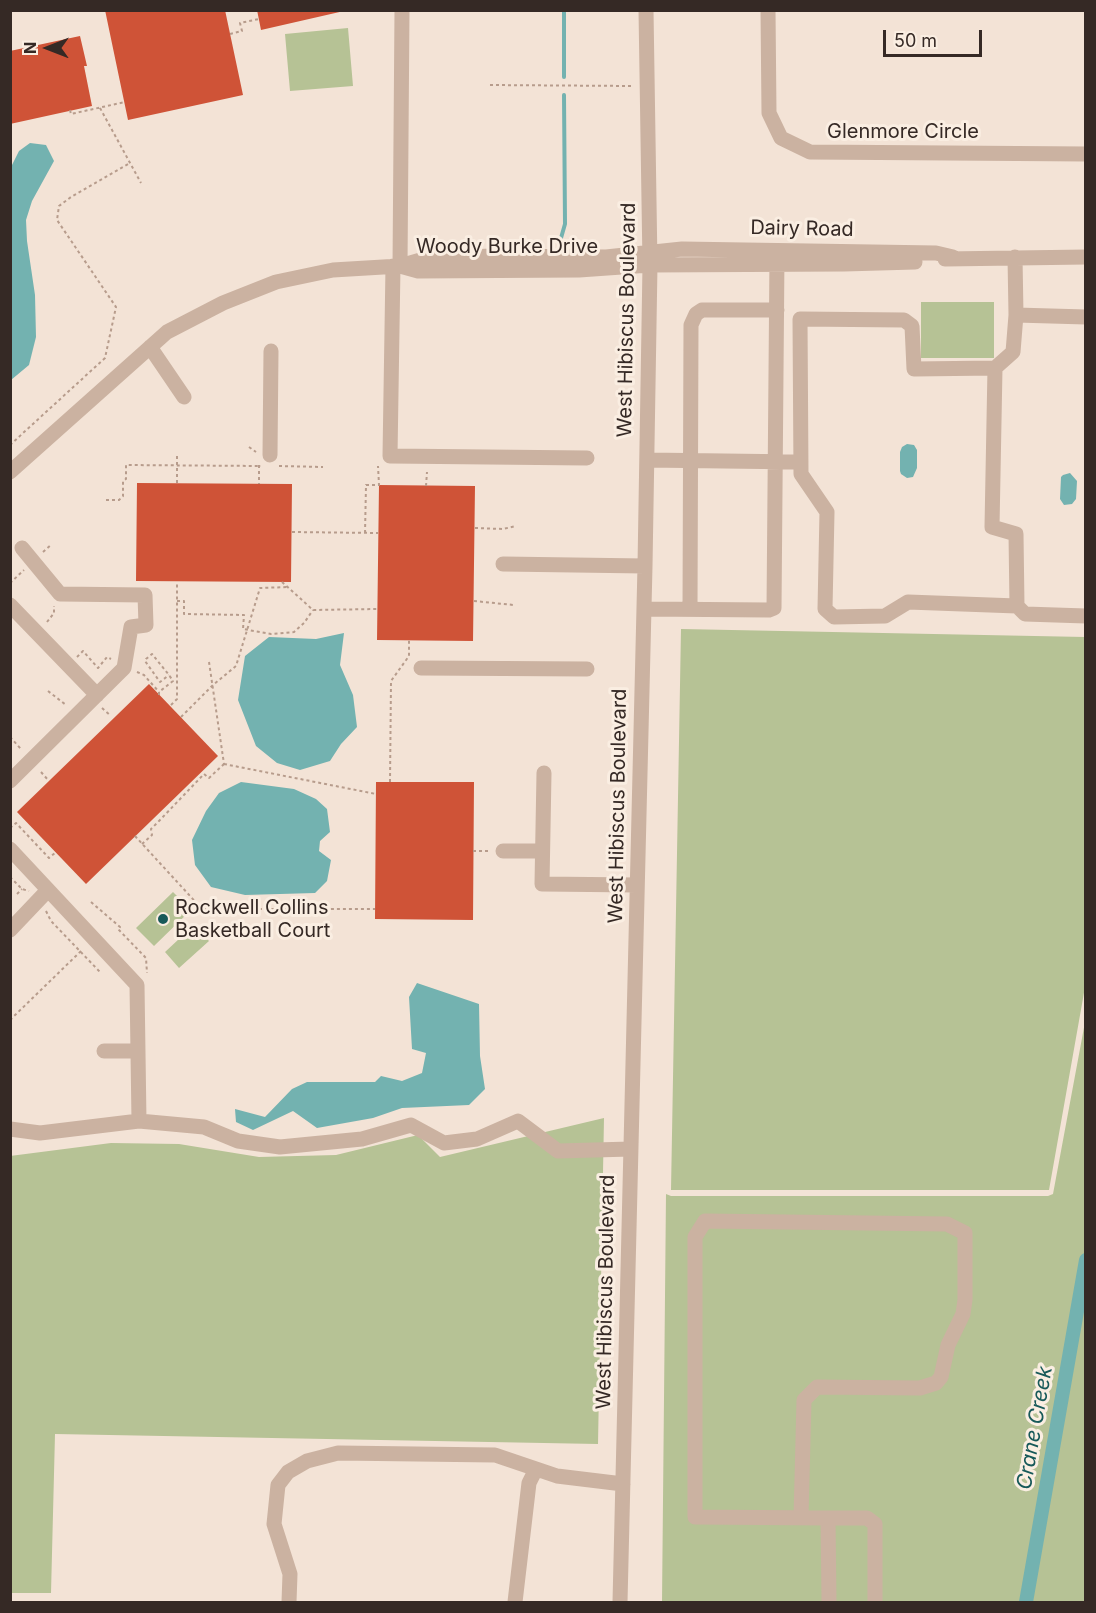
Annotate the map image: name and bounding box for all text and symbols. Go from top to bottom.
north arrow [18,18,78,78]
scale bar [886,18,985,56]
text: 50 m [894,30,937,51]
text: N [20,42,40,54]
street label: Glenmore Circle [827,120,979,144]
street label: West Hibiscus Boulevard [613,202,641,438]
street label: Dairy Road [750,216,854,242]
street label: Woody Burke Drive [416,235,598,259]
street label: West Hibiscus Boulevard [604,688,632,924]
place label: Rockwell Collins Basketball Court [175,896,330,943]
marker: Rockwell Collins Basketball Court [156,912,170,926]
street label: West Hibiscus Boulevard [592,1174,620,1410]
water label: Crane Creek [1012,1364,1058,1492]

